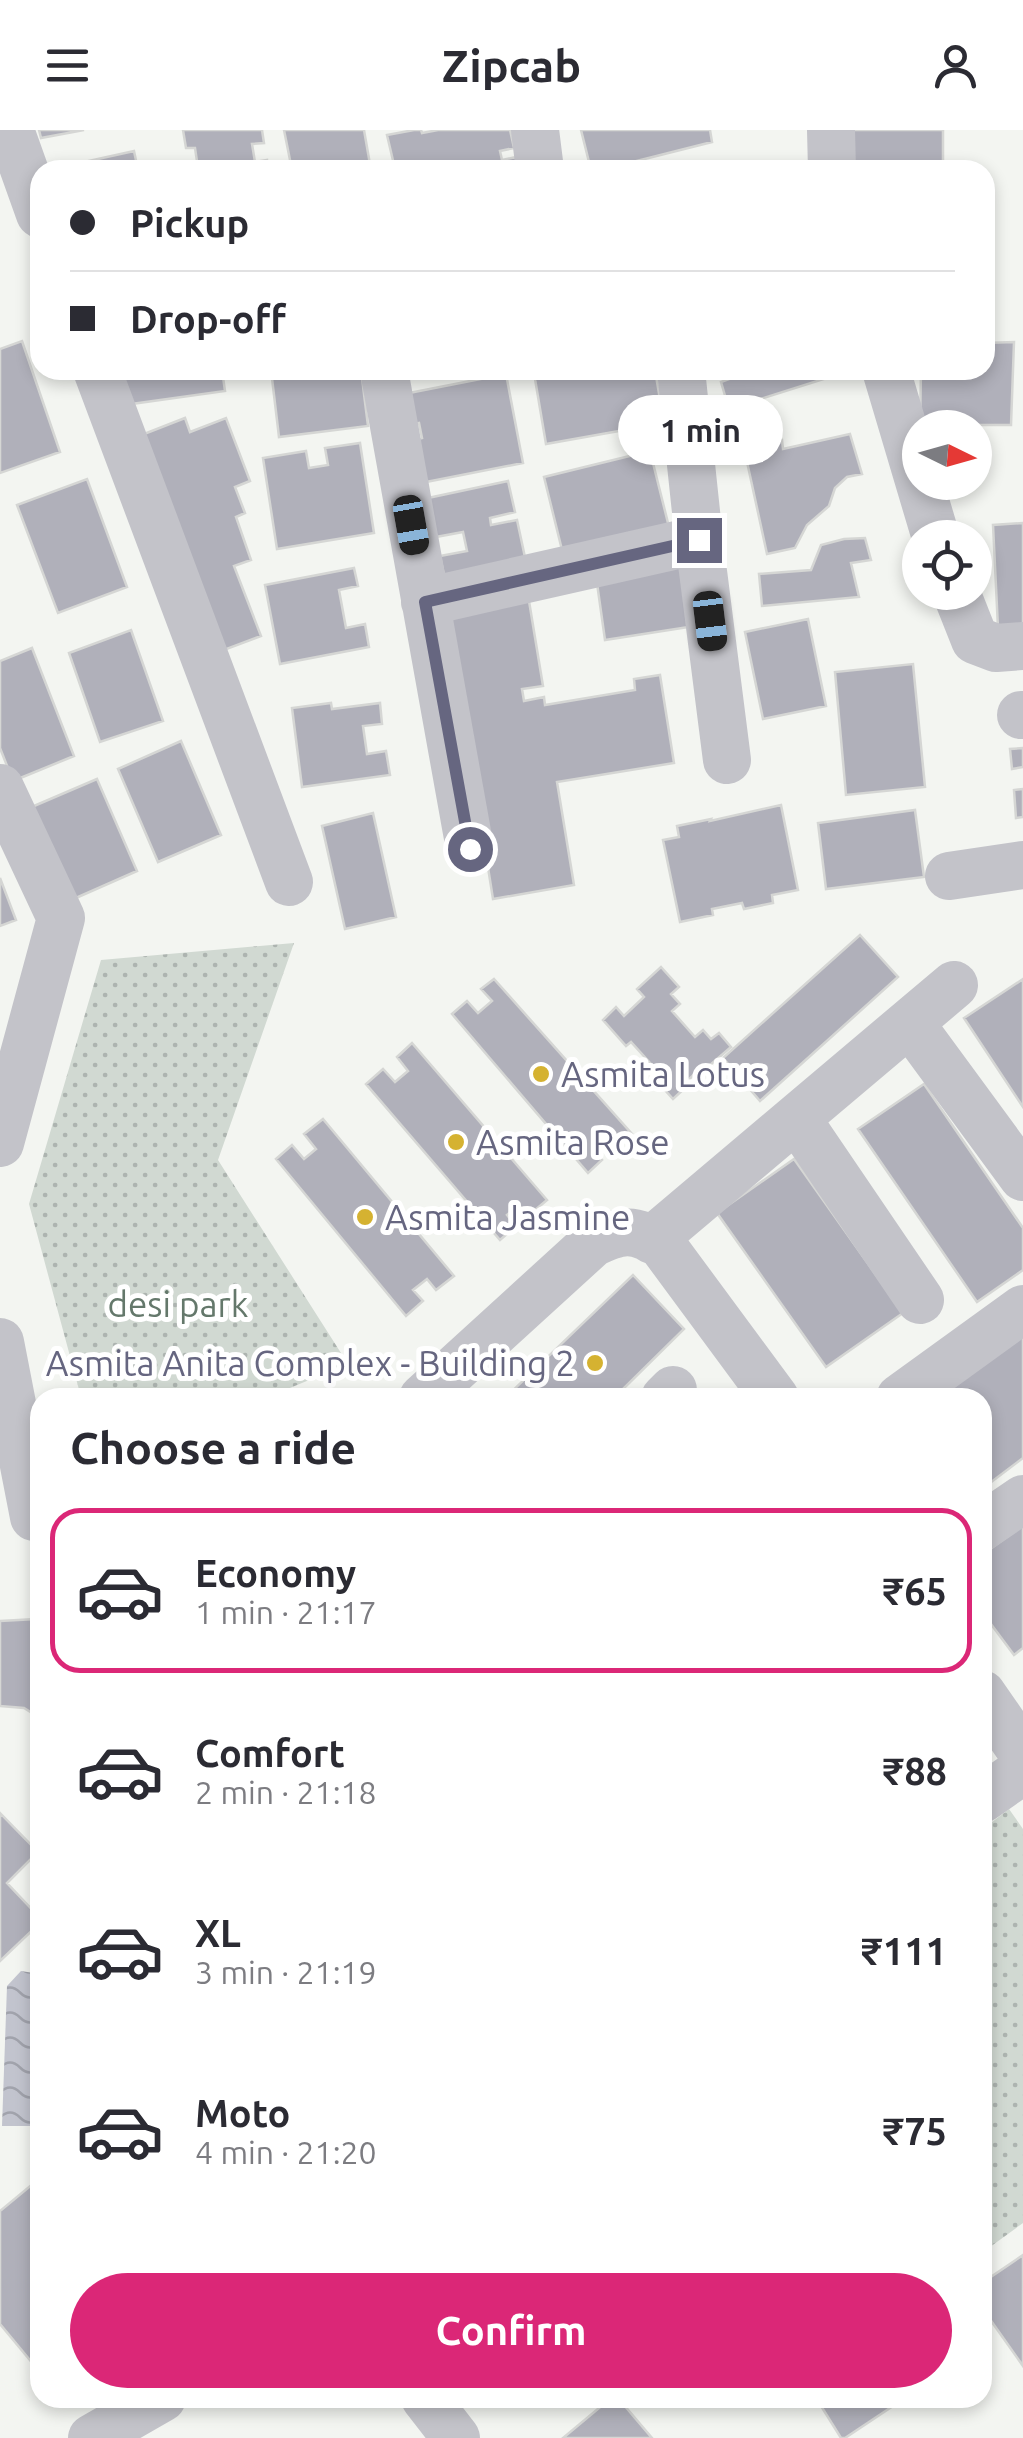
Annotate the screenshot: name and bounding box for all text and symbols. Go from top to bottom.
icon: menu [40,38,95,93]
icon: person [928,38,983,93]
text: Zipcab [442,40,581,91]
text: Pickup [130,202,249,244]
text: Drop-off [130,298,286,340]
callout: 1 min [616,395,782,465]
north arrow [902,410,992,500]
map controls [902,410,992,610]
text: 1 min [660,412,741,448]
car [391,493,431,557]
route end [677,518,722,563]
button: locate [902,520,992,610]
car [691,589,729,653]
route start [448,827,493,872]
place label: Asmita Lotus [561,1054,765,1094]
marker: Asmita Lotus [530,1063,552,1085]
place label: Asmita Rose [476,1122,670,1162]
marker: Asmita Rose [445,1131,467,1153]
place label: Asmita Jasmine [385,1197,630,1237]
marker: Asmita Jasmine [354,1206,376,1228]
park label: desi park [108,1284,249,1324]
place label: Asmita Anita Complex - Building 2 [46,1343,575,1383]
marker: Asmita Anita Complex - Building 2 [584,1352,606,1374]
text: Choose a ride [70,1422,356,1473]
icon: car [75,1546,165,1636]
text: Economy [195,1552,356,1594]
text: ₹65 [883,1570,947,1612]
text: 1 min · 21:17 [195,1594,377,1630]
icon: car [75,1726,165,1816]
text: Comfort [195,1732,345,1774]
text: ₹88 [883,1750,947,1792]
text: 2 min · 21:18 [195,1774,377,1810]
icon: car [75,1906,165,1996]
text: XL [195,1912,241,1954]
text: ₹111 [861,1930,947,1972]
text: 3 min · 21:19 [195,1954,377,1990]
icon: car [75,2086,165,2176]
text: Moto [195,2092,290,2134]
text: ₹75 [883,2110,947,2152]
text: 4 min · 21:20 [195,2134,377,2170]
button: Confirm [70,2273,952,2388]

